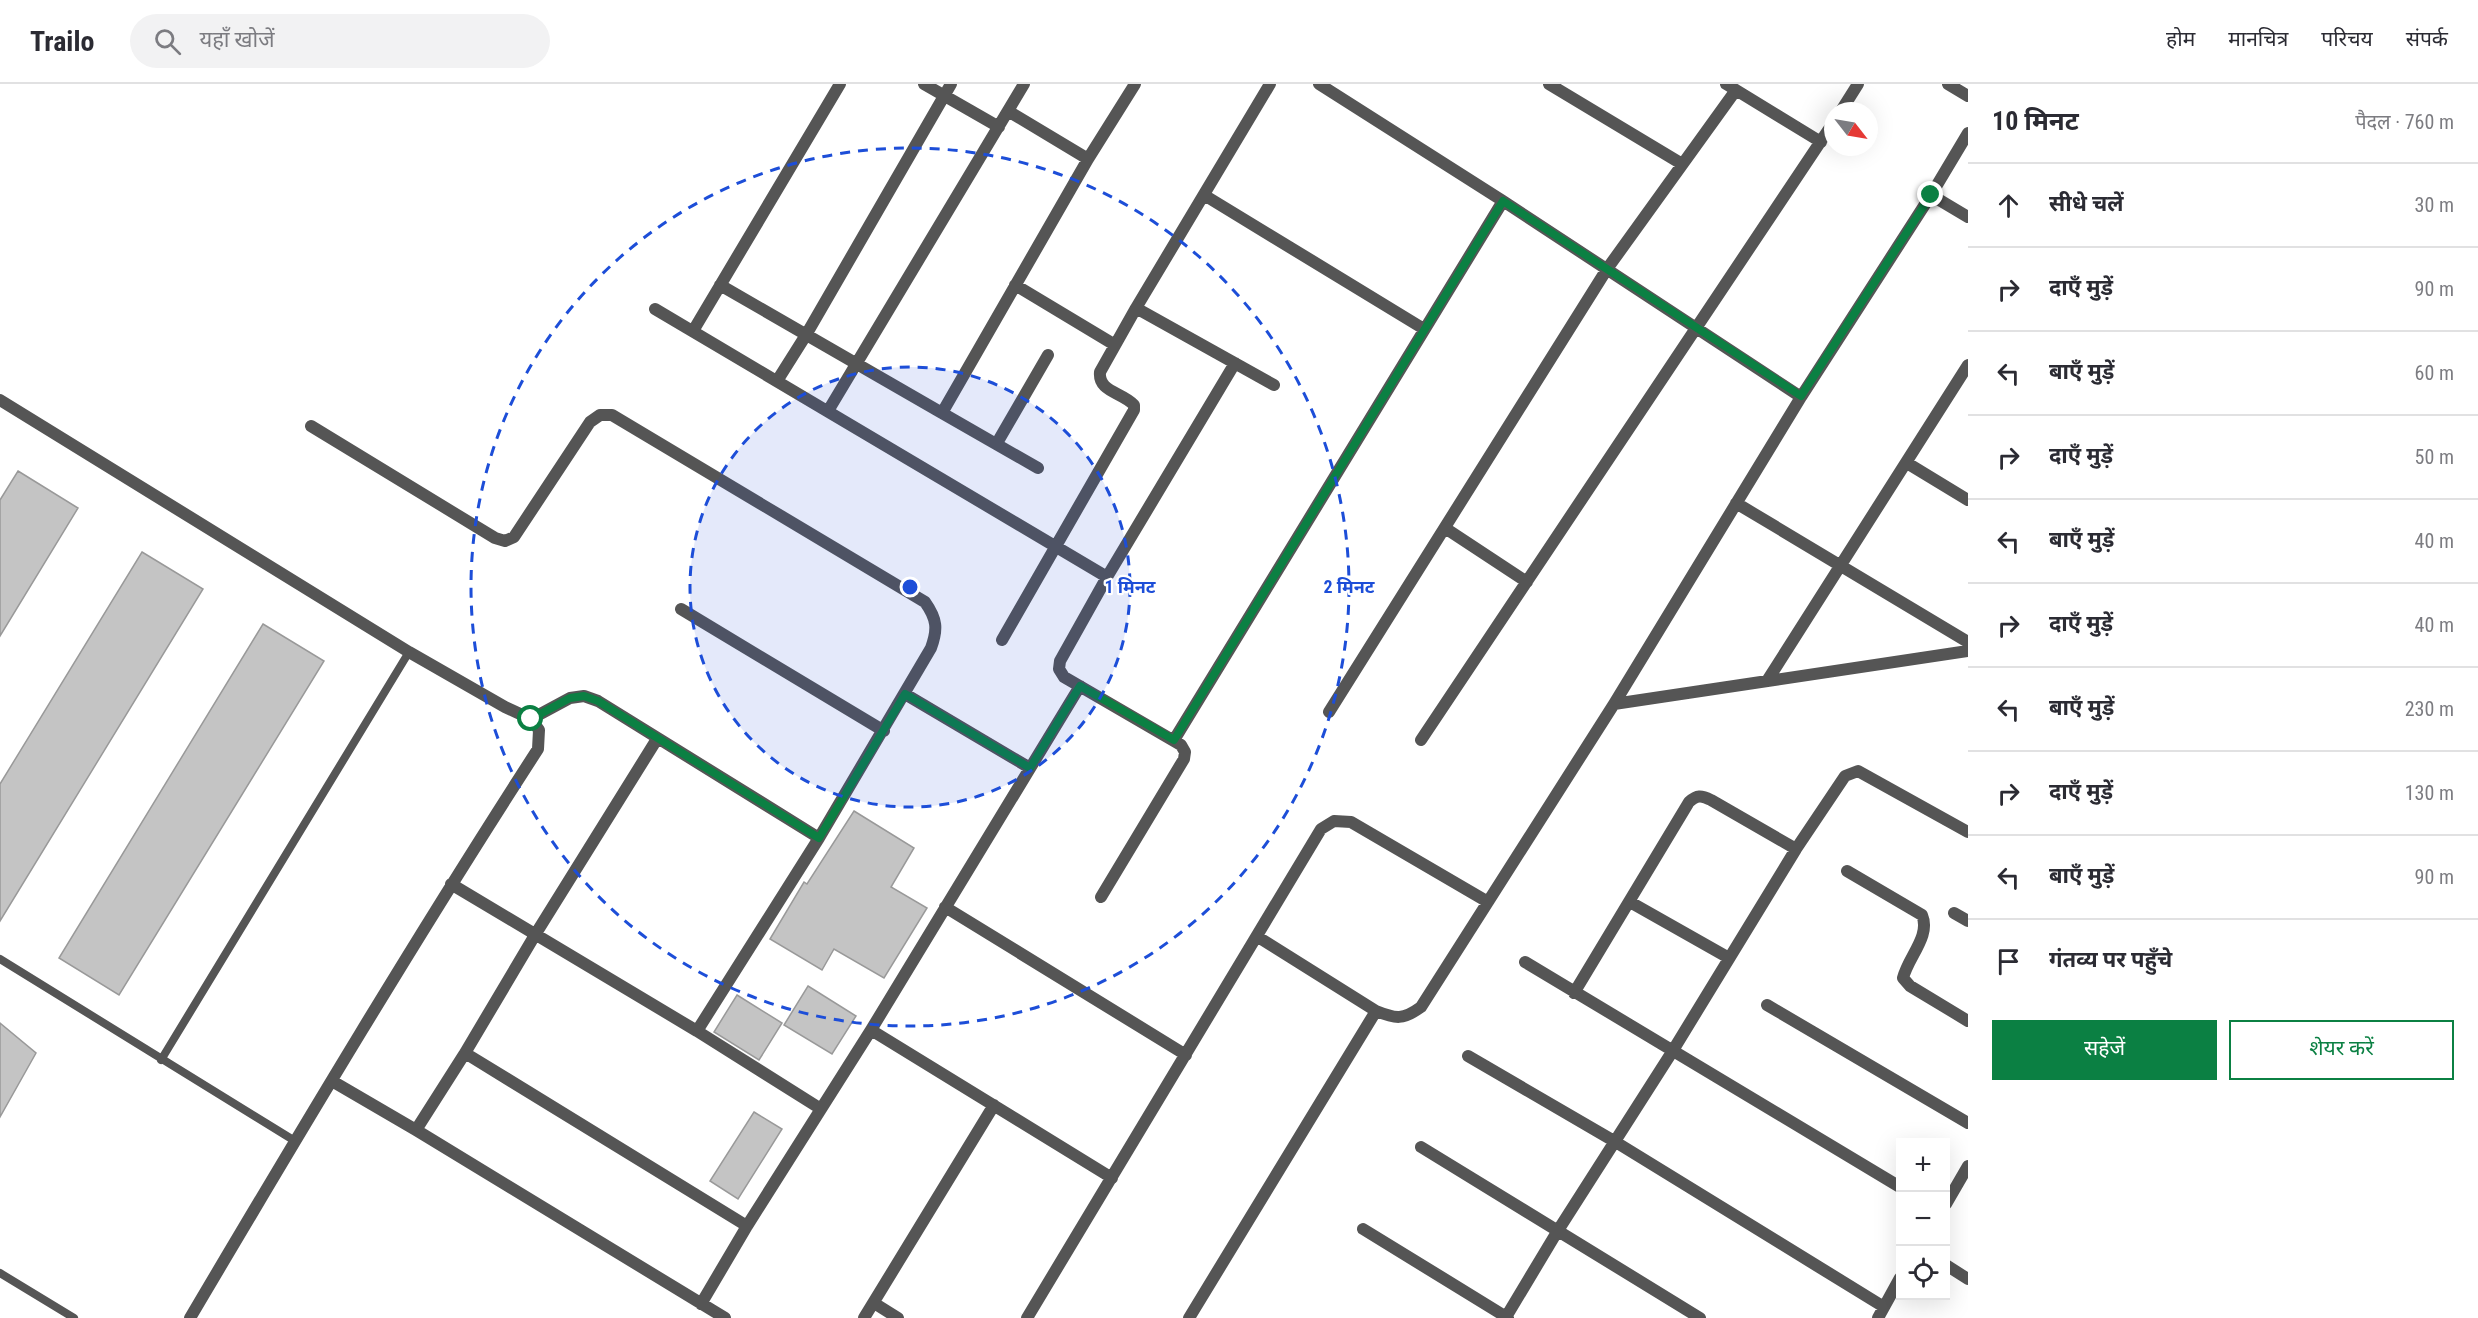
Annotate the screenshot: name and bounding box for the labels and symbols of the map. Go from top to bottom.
north arrow [1824,102,1878,156]
route end [1917,181,1943,207]
text: 1 मिनट [1104,576,1156,597]
text: 2 मिनट [1323,576,1375,597]
centre of rings [900,577,920,597]
route start [517,705,543,731]

